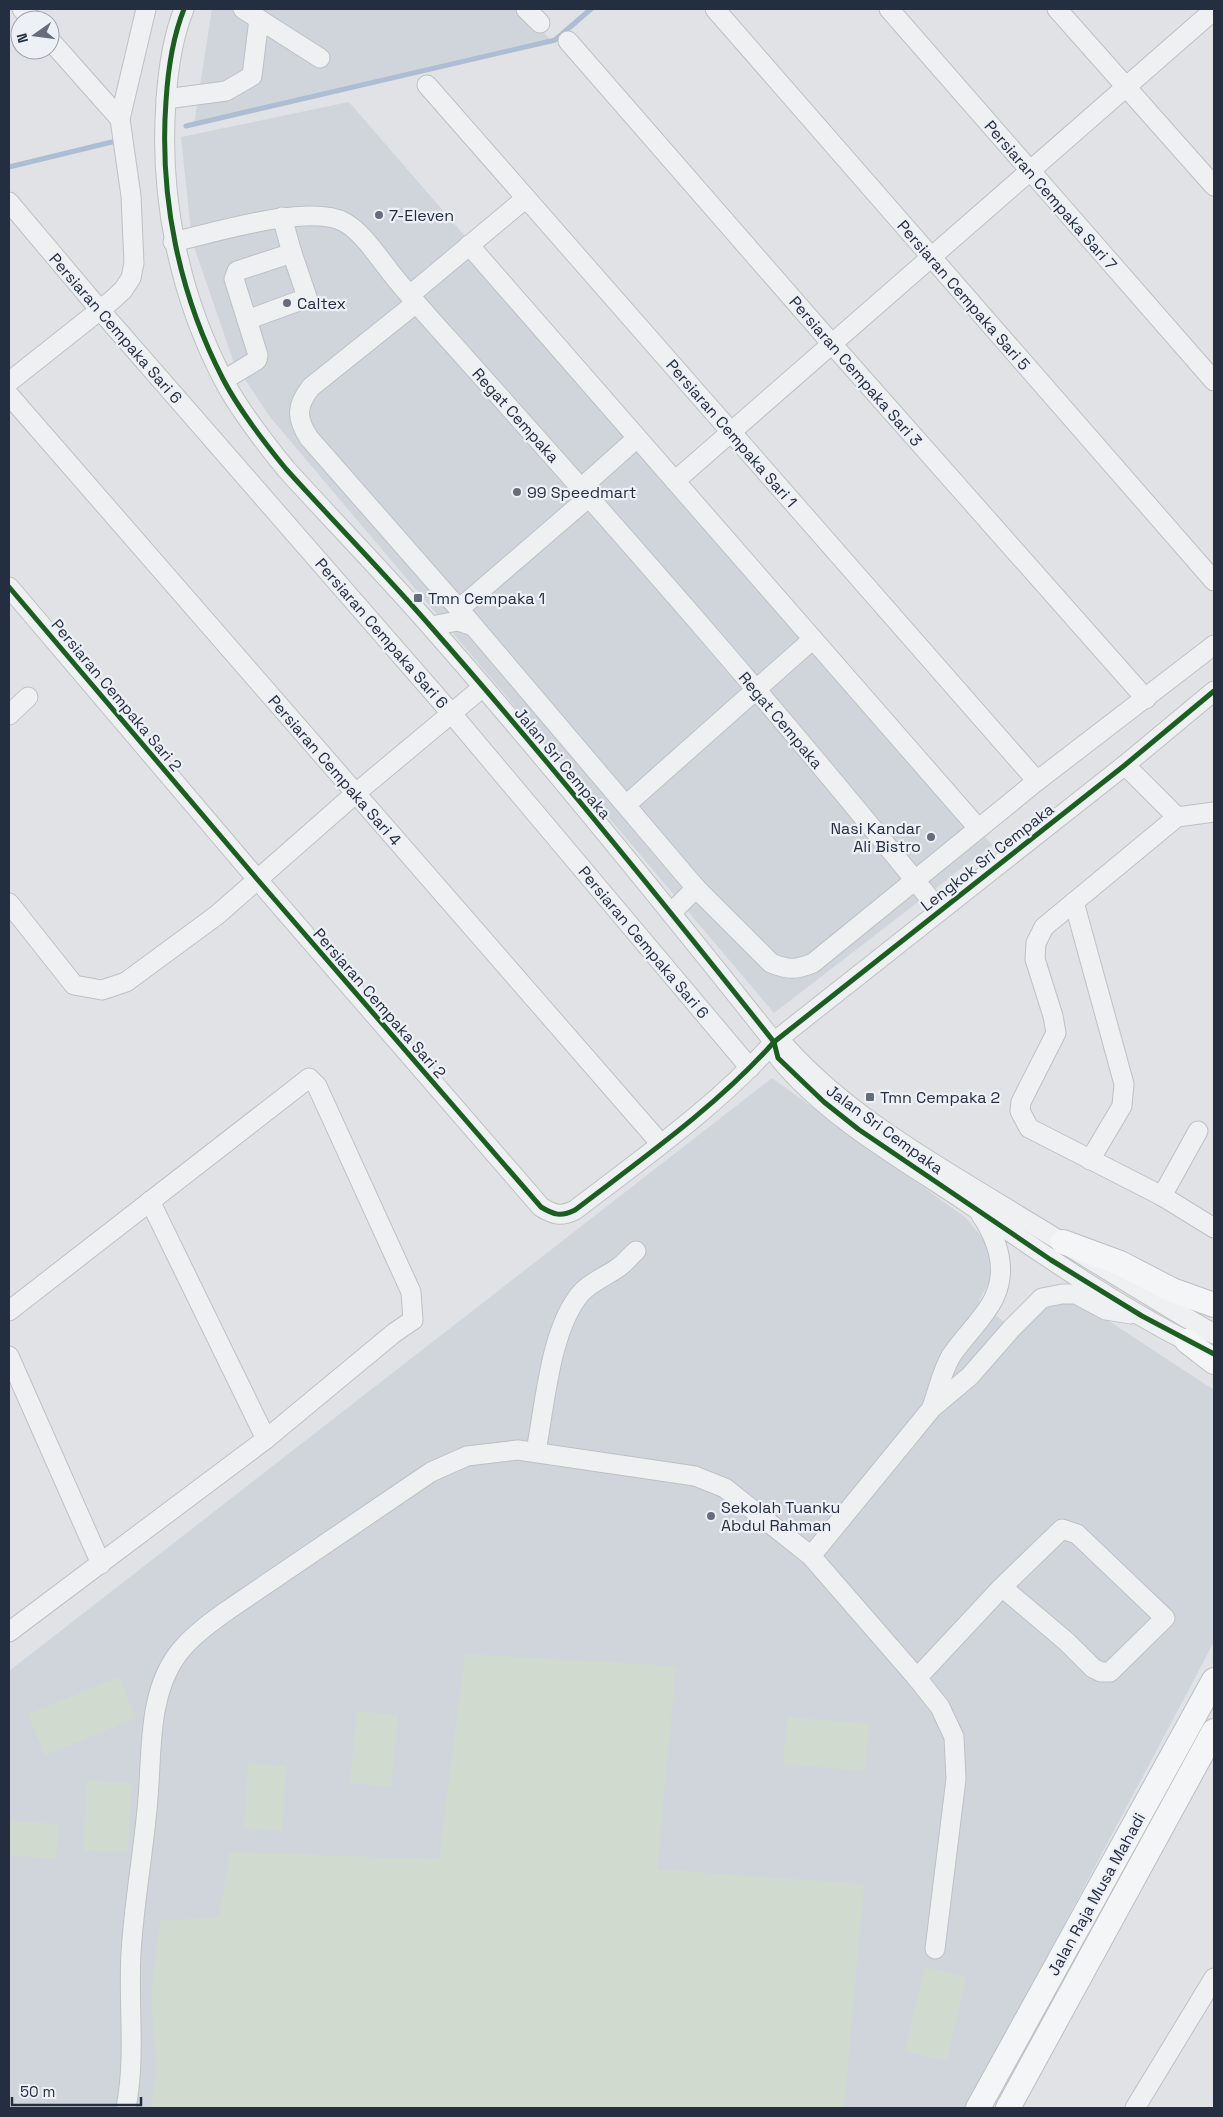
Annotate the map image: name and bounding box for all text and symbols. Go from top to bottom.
north arrow [10,10,60,60]
text: N [13,31,32,45]
street label: Persiaran Cempaka Sari 7 [980,116,1122,275]
place label: 7-Eleven [389,205,454,226]
marker: 7-Eleven [373,209,385,221]
street label: Persiaran Cempaka Sari 5 [893,216,1035,375]
street label: Persiaran Cempaka Sari 6 [44,249,187,408]
street label: Persiaran Cempaka Sari 3 [785,292,927,451]
place label: Caltex [297,293,346,314]
marker: Caltex [281,297,293,309]
street label: Persiaran Cempaka Sari 1 [661,355,802,512]
street label: Regat Cempaka [467,363,564,467]
place label: 99 Speedmart [527,482,636,503]
marker: 99 Speedmart [511,486,523,498]
street label: Persiaran Cempaka Sari 6 [310,554,453,713]
place label: Tmn Cempaka 1 [428,588,545,609]
marker: Tmn Cempaka 1 [412,592,424,604]
street label: Persiaran Cempaka Sari 2 [47,615,187,776]
street label: Regat Cempaka [734,667,827,773]
street label: Persiaran Cempaka Sari 4 [263,691,406,850]
street label: Jalan Sri Cempaka [510,703,616,824]
street label: Lengkok Sri Cempaka [916,799,1058,916]
place label: Nasi Kandar Ali Bistro [830,818,921,857]
marker: Nasi Kandar Ali Bistro [925,831,937,843]
street label: Persiaran Cempaka Sari 6 [574,862,714,1023]
street label: Persiaran Cempaka Sari 2 [309,924,451,1083]
street label: Jalan Sri Cempaka [822,1080,947,1179]
place label: Tmn Cempaka 2 [880,1087,1000,1108]
marker: Tmn Cempaka 2 [864,1091,876,1103]
place label: Sekolah Tuanku Abdul Rahman [721,1497,840,1536]
marker: Sekolah Tuanku Abdul Rahman [705,1510,717,1522]
street label: Jalan Raja Musa Mahadi [1043,1809,1150,1979]
scale bar [12,2074,141,2106]
text: 50 m [20,2082,55,2101]

